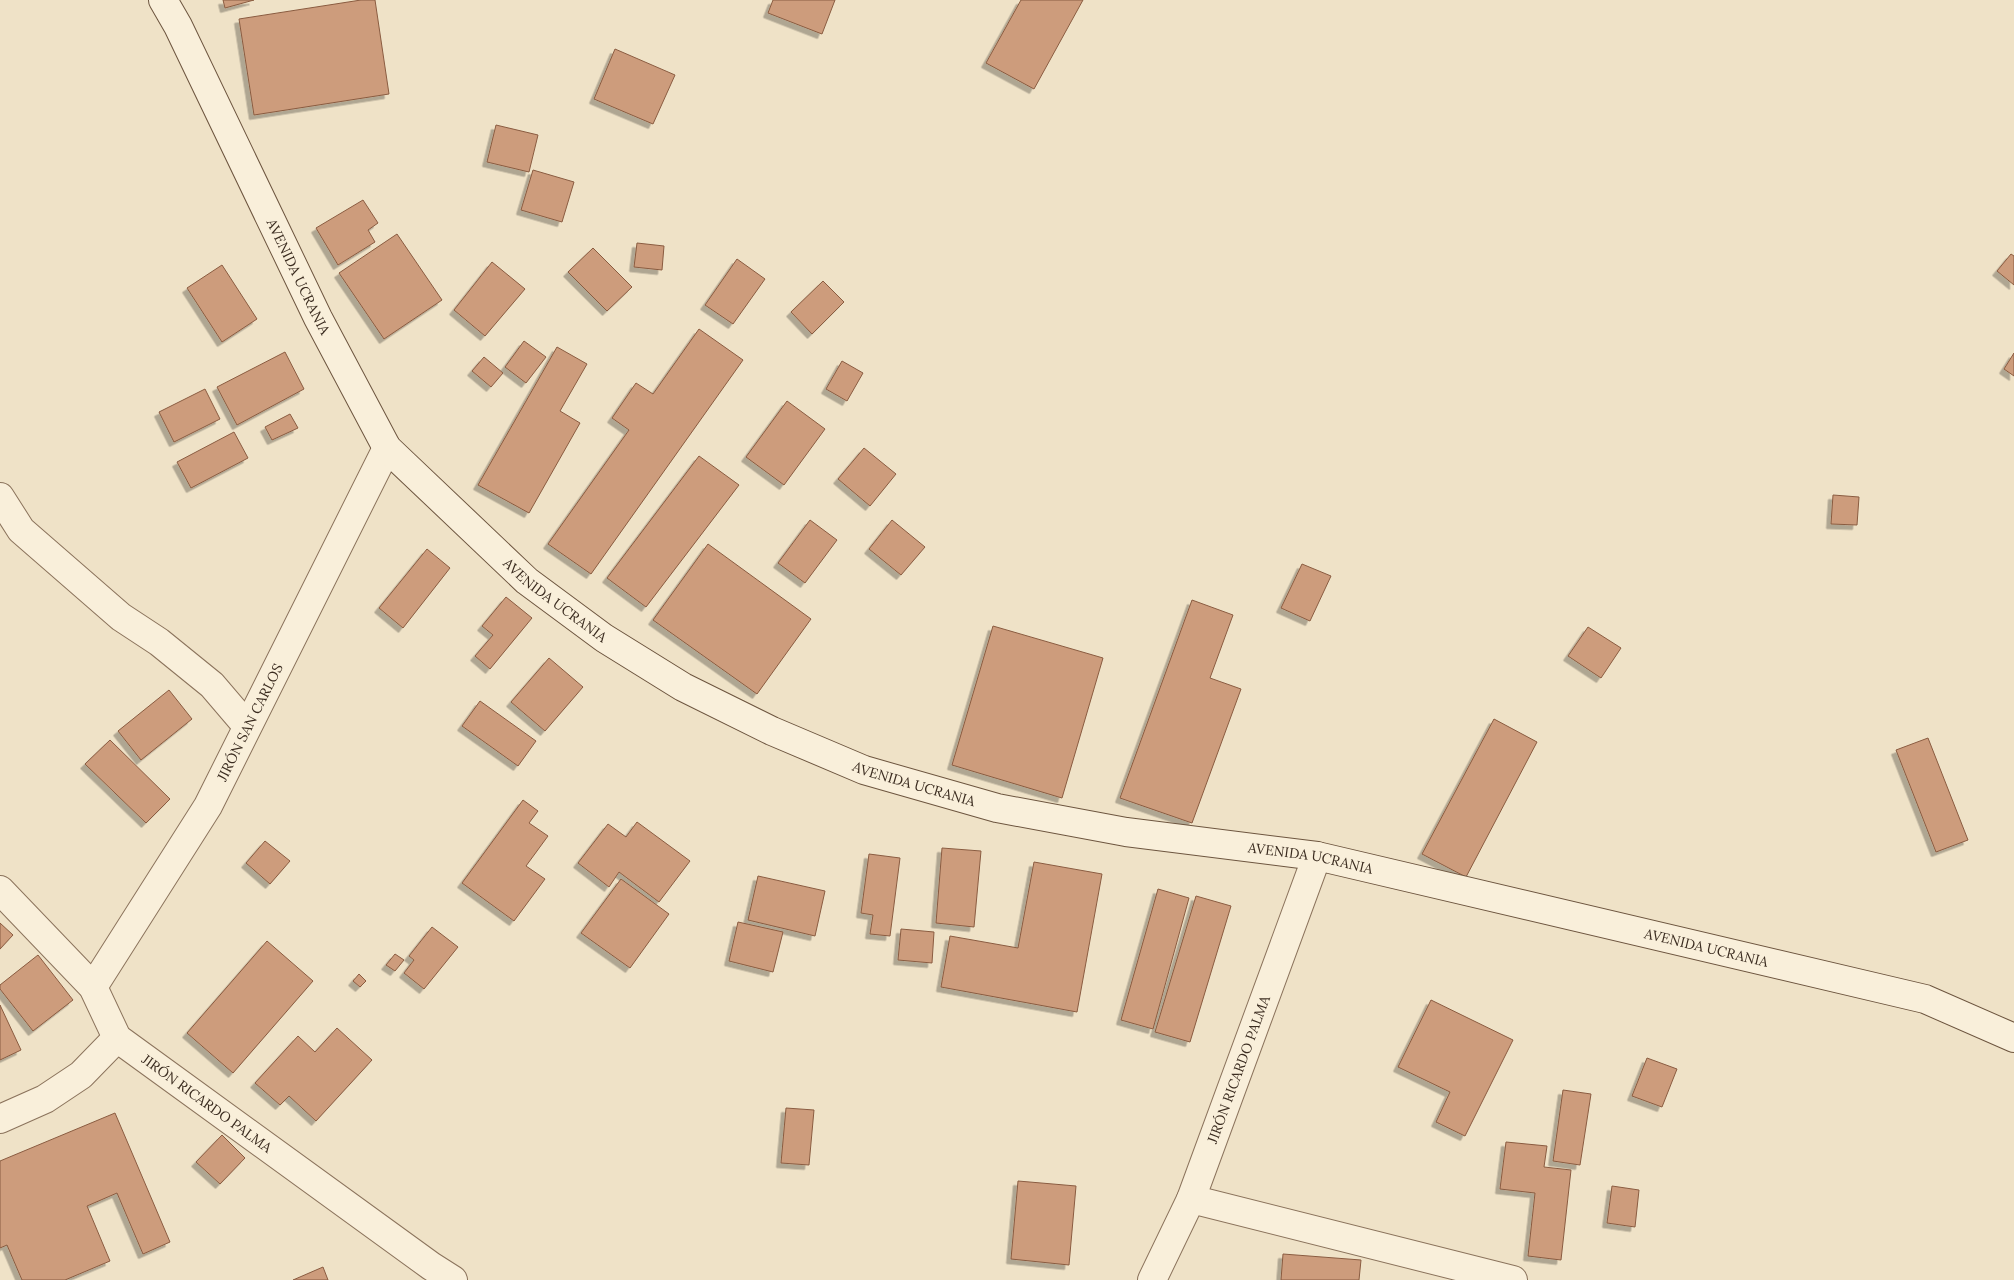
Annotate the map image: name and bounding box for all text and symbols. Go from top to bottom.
street label: AVENIDA UCRANIA [262,215,334,338]
street label: AVENIDA UCRANIA [499,553,611,646]
street label: JIRÓN SAN CARLOS [212,660,287,785]
street label: AVENIDA UCRANIA [849,757,978,810]
street label: AVENIDA UCRANIA [1246,838,1375,878]
street label: AVENIDA UCRANIA [1642,924,1770,971]
street label: JIRÓN RICARDO PALMA [1203,993,1274,1147]
street label: JIRÓN RICARDO PALMA [138,1050,276,1157]

